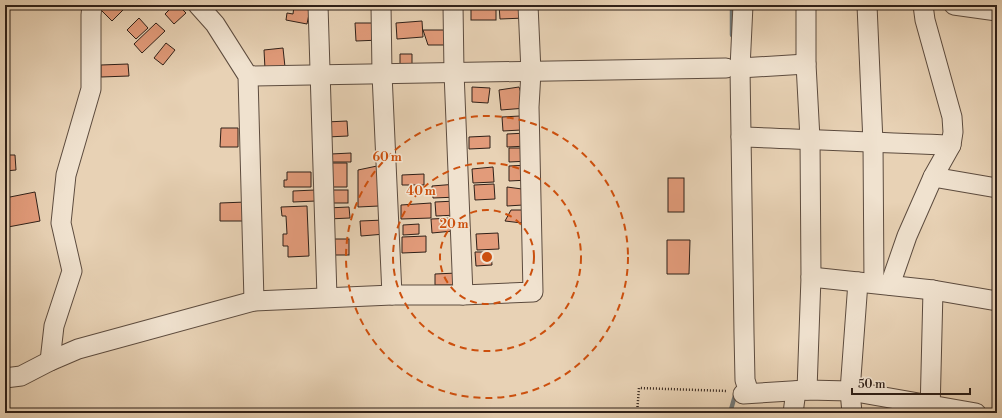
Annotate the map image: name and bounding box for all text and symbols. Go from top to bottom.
text: 60 m [372,150,402,165]
text: 40 m [406,184,436,199]
text: 20 m [439,217,469,232]
centre of rings [480,250,494,264]
scale bar [852,370,970,396]
text: 50 m [858,377,886,392]

